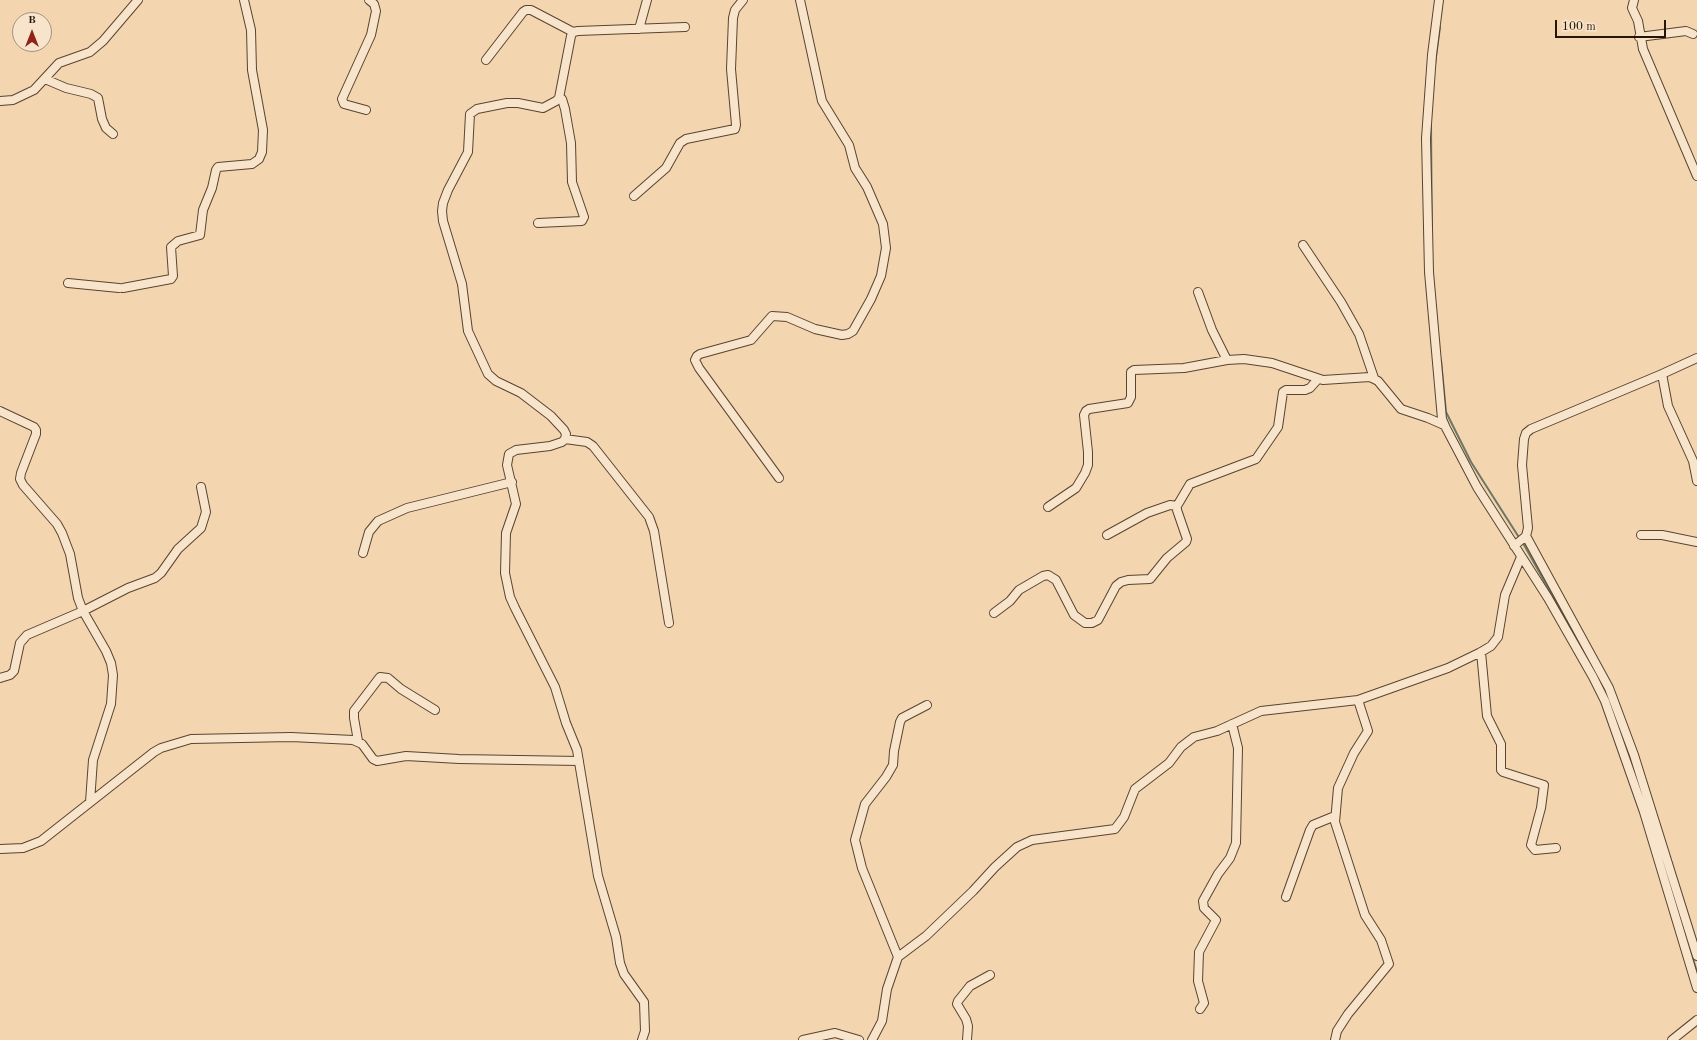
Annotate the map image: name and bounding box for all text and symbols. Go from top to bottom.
north arrow [12,12,52,52]
scale bar [1557,12,1668,38]
text: B [28,15,36,26]
text: 100 m [1562,21,1596,33]

